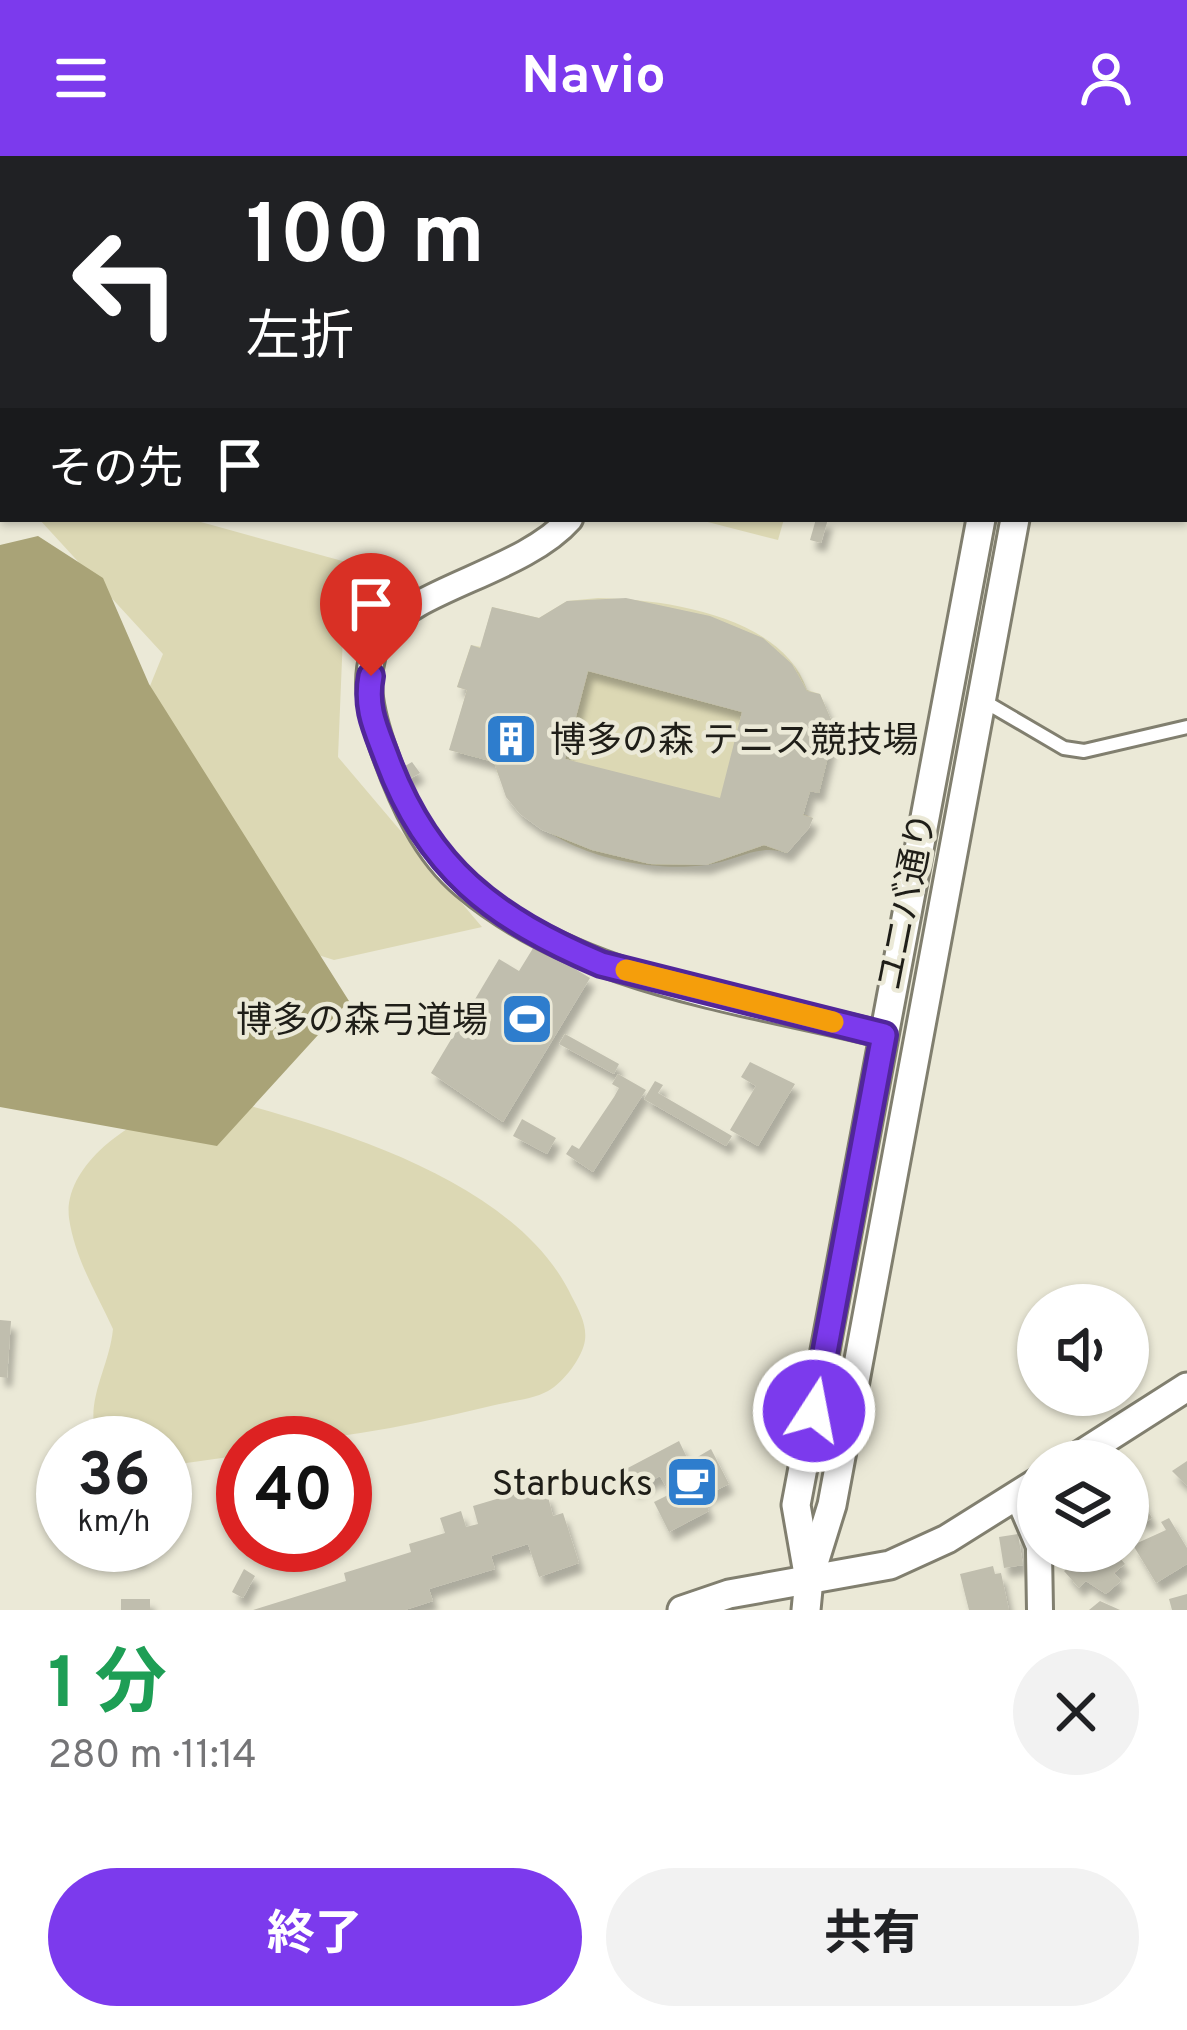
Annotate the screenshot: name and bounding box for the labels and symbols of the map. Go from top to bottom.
pin [320,553,422,676]
building icon: 博多の森 テニス競技場 [483,711,539,767]
place label: 博多の森 テニス競技場 [550,720,918,766]
street label: ユニバ通り [869,809,949,995]
sports icon: 博多の森弓道場 [499,991,555,1047]
place label: 博多の森弓道場 [236,1000,488,1046]
position arrow [751,1348,877,1474]
speed limit sign: 40 [216,1416,372,1572]
cafe icon: Starbucks [664,1454,720,1510]
place label: Starbucks [492,1463,653,1509]

